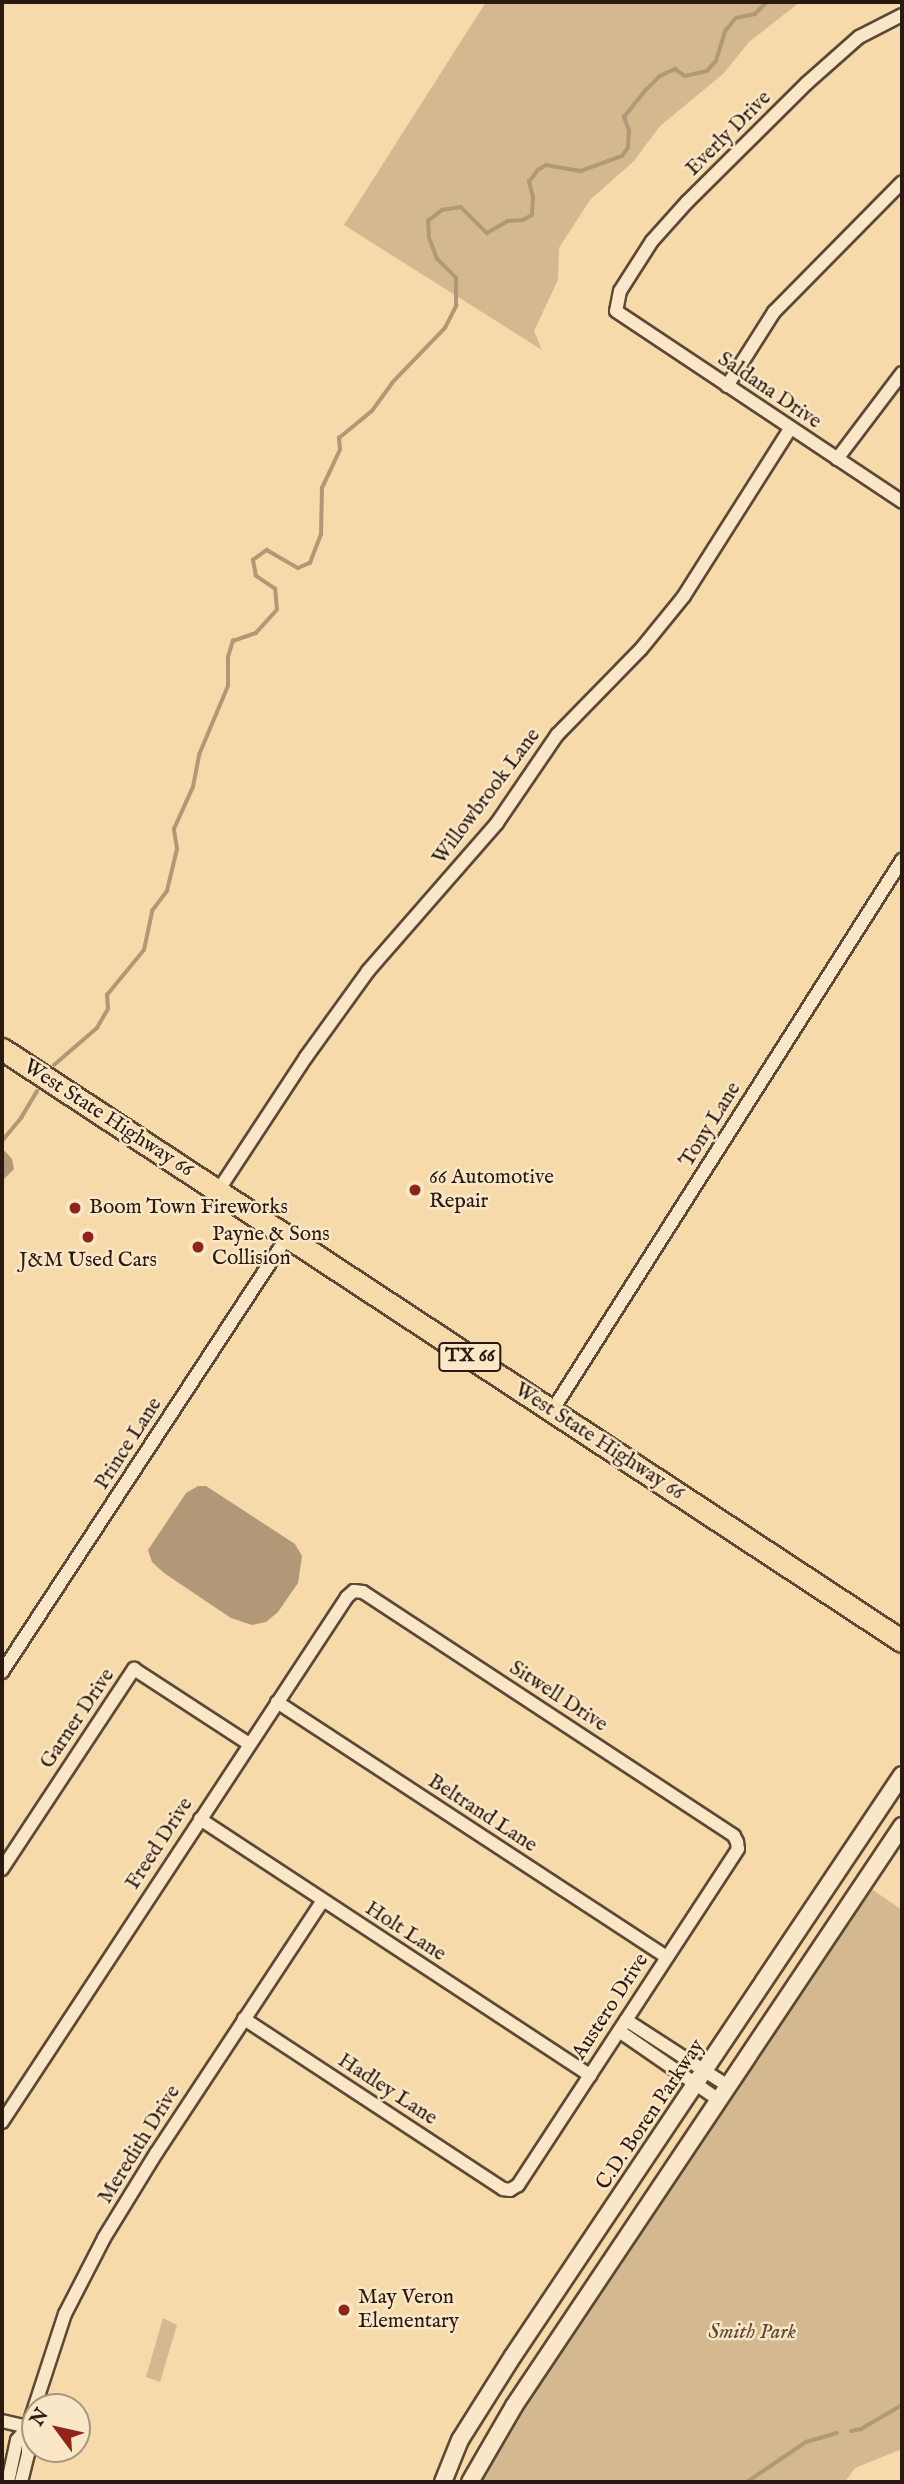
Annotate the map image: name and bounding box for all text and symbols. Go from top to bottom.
street label: Everly Drive [681,86,777,182]
street label: Saldana Drive [712,347,826,435]
street label: Willowbrook Lane [428,724,546,870]
street label: West State Highway 66 [18,1055,198,1183]
street label: Tony Lane [675,1078,747,1172]
place label: 66 Automotive Repair [429,1165,554,1215]
marker: 66 Automotive Repair [407,1182,423,1198]
place label: Boom Town Fireworks [89,1195,288,1221]
marker: Boom Town Fireworks [67,1200,83,1216]
place label: Payne & Sons Collision [212,1222,330,1272]
marker: J&M Used Cars [80,1229,96,1245]
marker: Payne & Sons Collision [190,1239,206,1255]
place label: J&M Used Cars [19,1248,157,1274]
road number: TX 66 [437,1342,503,1372]
street label: West State Highway 66 [509,1378,689,1506]
street label: Prince Lane [90,1393,168,1495]
street label: Sitwell Drive [504,1656,612,1738]
street label: Garner Drive [35,1664,121,1774]
street label: Beltrand Lane [423,1769,541,1859]
street label: Freed Drive [121,1793,199,1895]
street label: Holt Lane [360,1897,450,1967]
street label: Austero Drive [567,1949,655,2065]
street label: C.D. Boren Parkway [591,2035,711,2195]
street label: Hadley Lane [333,2049,441,2131]
street label: Meredith Drive [93,2081,187,2209]
place label: May Veron Elementary [358,2285,459,2335]
marker: May Veron Elementary [336,2302,352,2318]
park label: Smith Park [708,2320,796,2346]
north arrow [21,2393,91,2463]
text: N [26,2404,55,2431]

